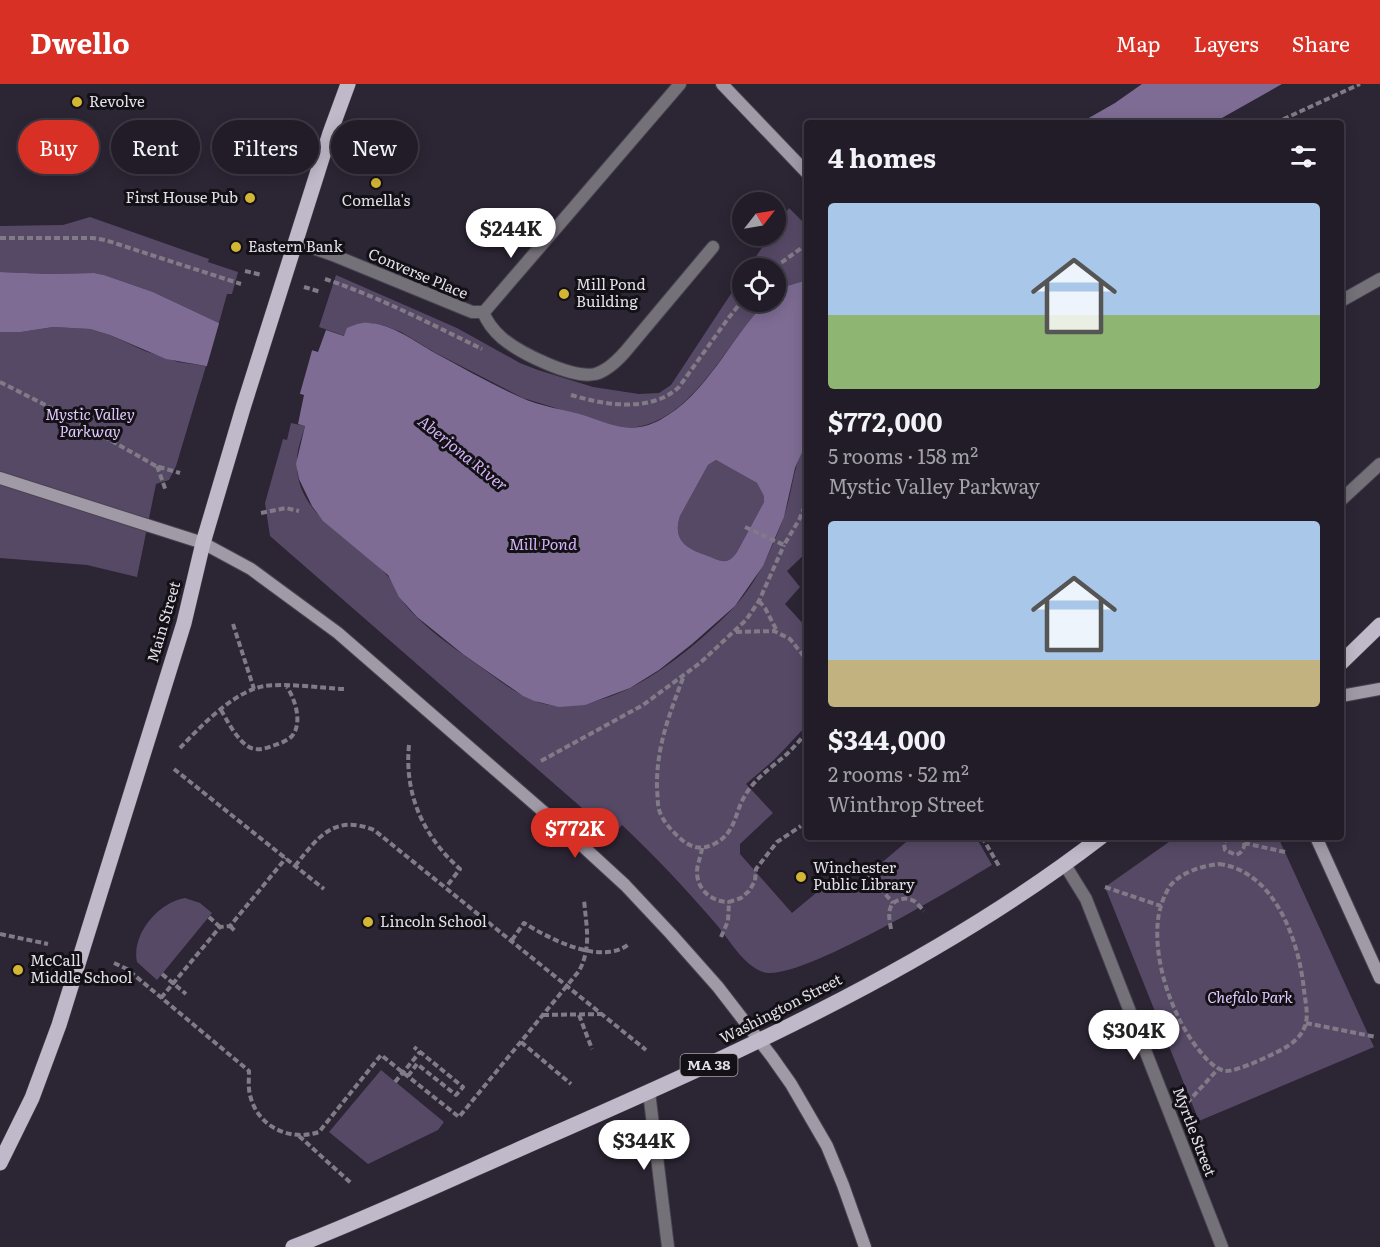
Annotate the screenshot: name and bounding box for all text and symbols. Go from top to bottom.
text: Dwello [30,21,130,63]
text: Map [1116,27,1161,58]
text: Layers [1194,27,1259,58]
text: Share [1292,27,1350,58]
place label: Revolve [89,89,145,112]
marker: Revolve [70,95,84,109]
chip: Buy [18,120,99,174]
chip: Rent [111,120,200,174]
chip: Filters [212,120,319,174]
chip: New [331,120,418,174]
text: 4 homes [828,137,936,176]
icon: filters [1287,140,1320,173]
marker: Comella's [369,176,383,190]
place label: First House Pub [125,185,238,208]
place label: Comella's [342,188,410,211]
marker: First House Pub [243,191,257,205]
north arrow [732,192,786,246]
map controls [732,192,786,312]
pin: $244K [469,208,553,259]
text: $244K [480,212,542,242]
place label: Eastern Bank [248,234,344,257]
marker: Eastern Bank [229,240,243,254]
street label: Converse Place [365,241,472,304]
icon: home [1020,242,1128,350]
button: locate [732,258,786,312]
place label: Mill Pond Building [576,272,646,312]
marker: Mill Pond Building [557,287,571,301]
text: $772,000 [828,401,942,440]
park label: Mystic Valley Parkway [45,402,135,442]
water label: Aberjona River [413,408,514,496]
text: 5 rooms · 158 m² [828,440,978,470]
text: Mystic Valley Parkway [828,470,1040,500]
water label: Mill Pond [509,531,578,555]
icon: home [1020,560,1128,668]
street label: Main Street [140,578,185,665]
text: $344,000 [828,719,946,758]
text: 2 rooms · 52 m² [828,758,969,788]
text: Winthrop Street [828,788,984,818]
pin: $772K [533,808,617,859]
text: $772K [545,812,605,842]
place label: Winchester Public Library [813,855,915,895]
marker: Winchester Public Library [794,870,808,884]
place label: Lincoln School [380,909,487,932]
marker: Lincoln School [361,915,375,929]
place label: McCall Middle School [30,948,132,988]
marker: McCall Middle School [11,963,25,977]
street label: Washington Street [715,967,845,1048]
park label: Chefalo Park [1207,985,1294,1008]
pin: $304K [1092,1010,1176,1061]
text: $304K [1102,1014,1166,1044]
road number: MA 38 [680,1054,738,1076]
street label: Myrtle Street [1168,1083,1223,1180]
pin: $344K [602,1120,686,1171]
text: $344K [613,1124,675,1154]

